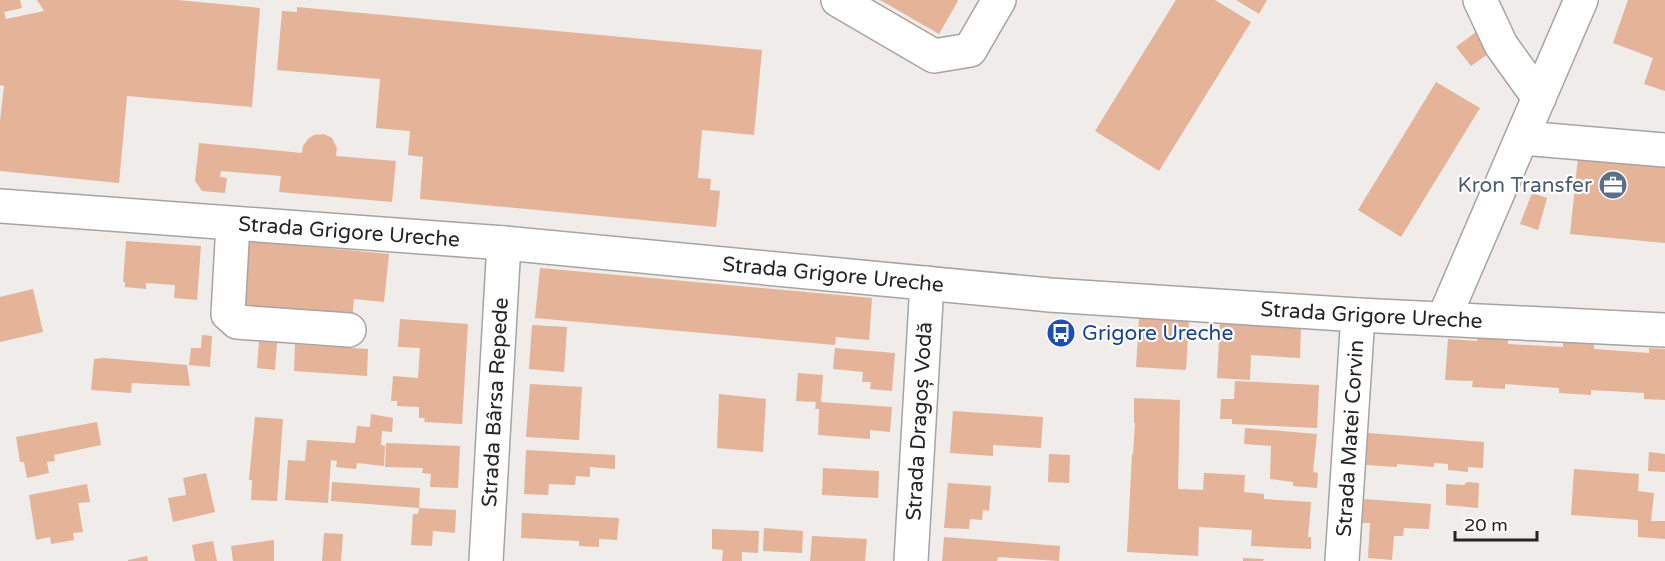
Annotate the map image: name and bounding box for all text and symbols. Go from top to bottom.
office icon: Kron Transfer [1597,169,1629,201]
place label: Kron Transfer [1458,173,1592,198]
street label: Strada Grigore Ureche [237,211,461,252]
street label: Strada Grigore Ureche [721,251,945,297]
street label: Strada Grigore Ureche [1260,296,1483,334]
street label: Strada Bârsa Repede [477,297,513,508]
bus stop icon: Grigore Ureche [1045,317,1077,349]
street label: Strada Dragoș Vodă [901,321,937,521]
place label: Grigore Ureche [1082,321,1233,346]
street label: Strada Matei Corvin [1331,339,1369,538]
scale bar [1455,504,1538,542]
text: 20 m [1464,514,1508,536]

